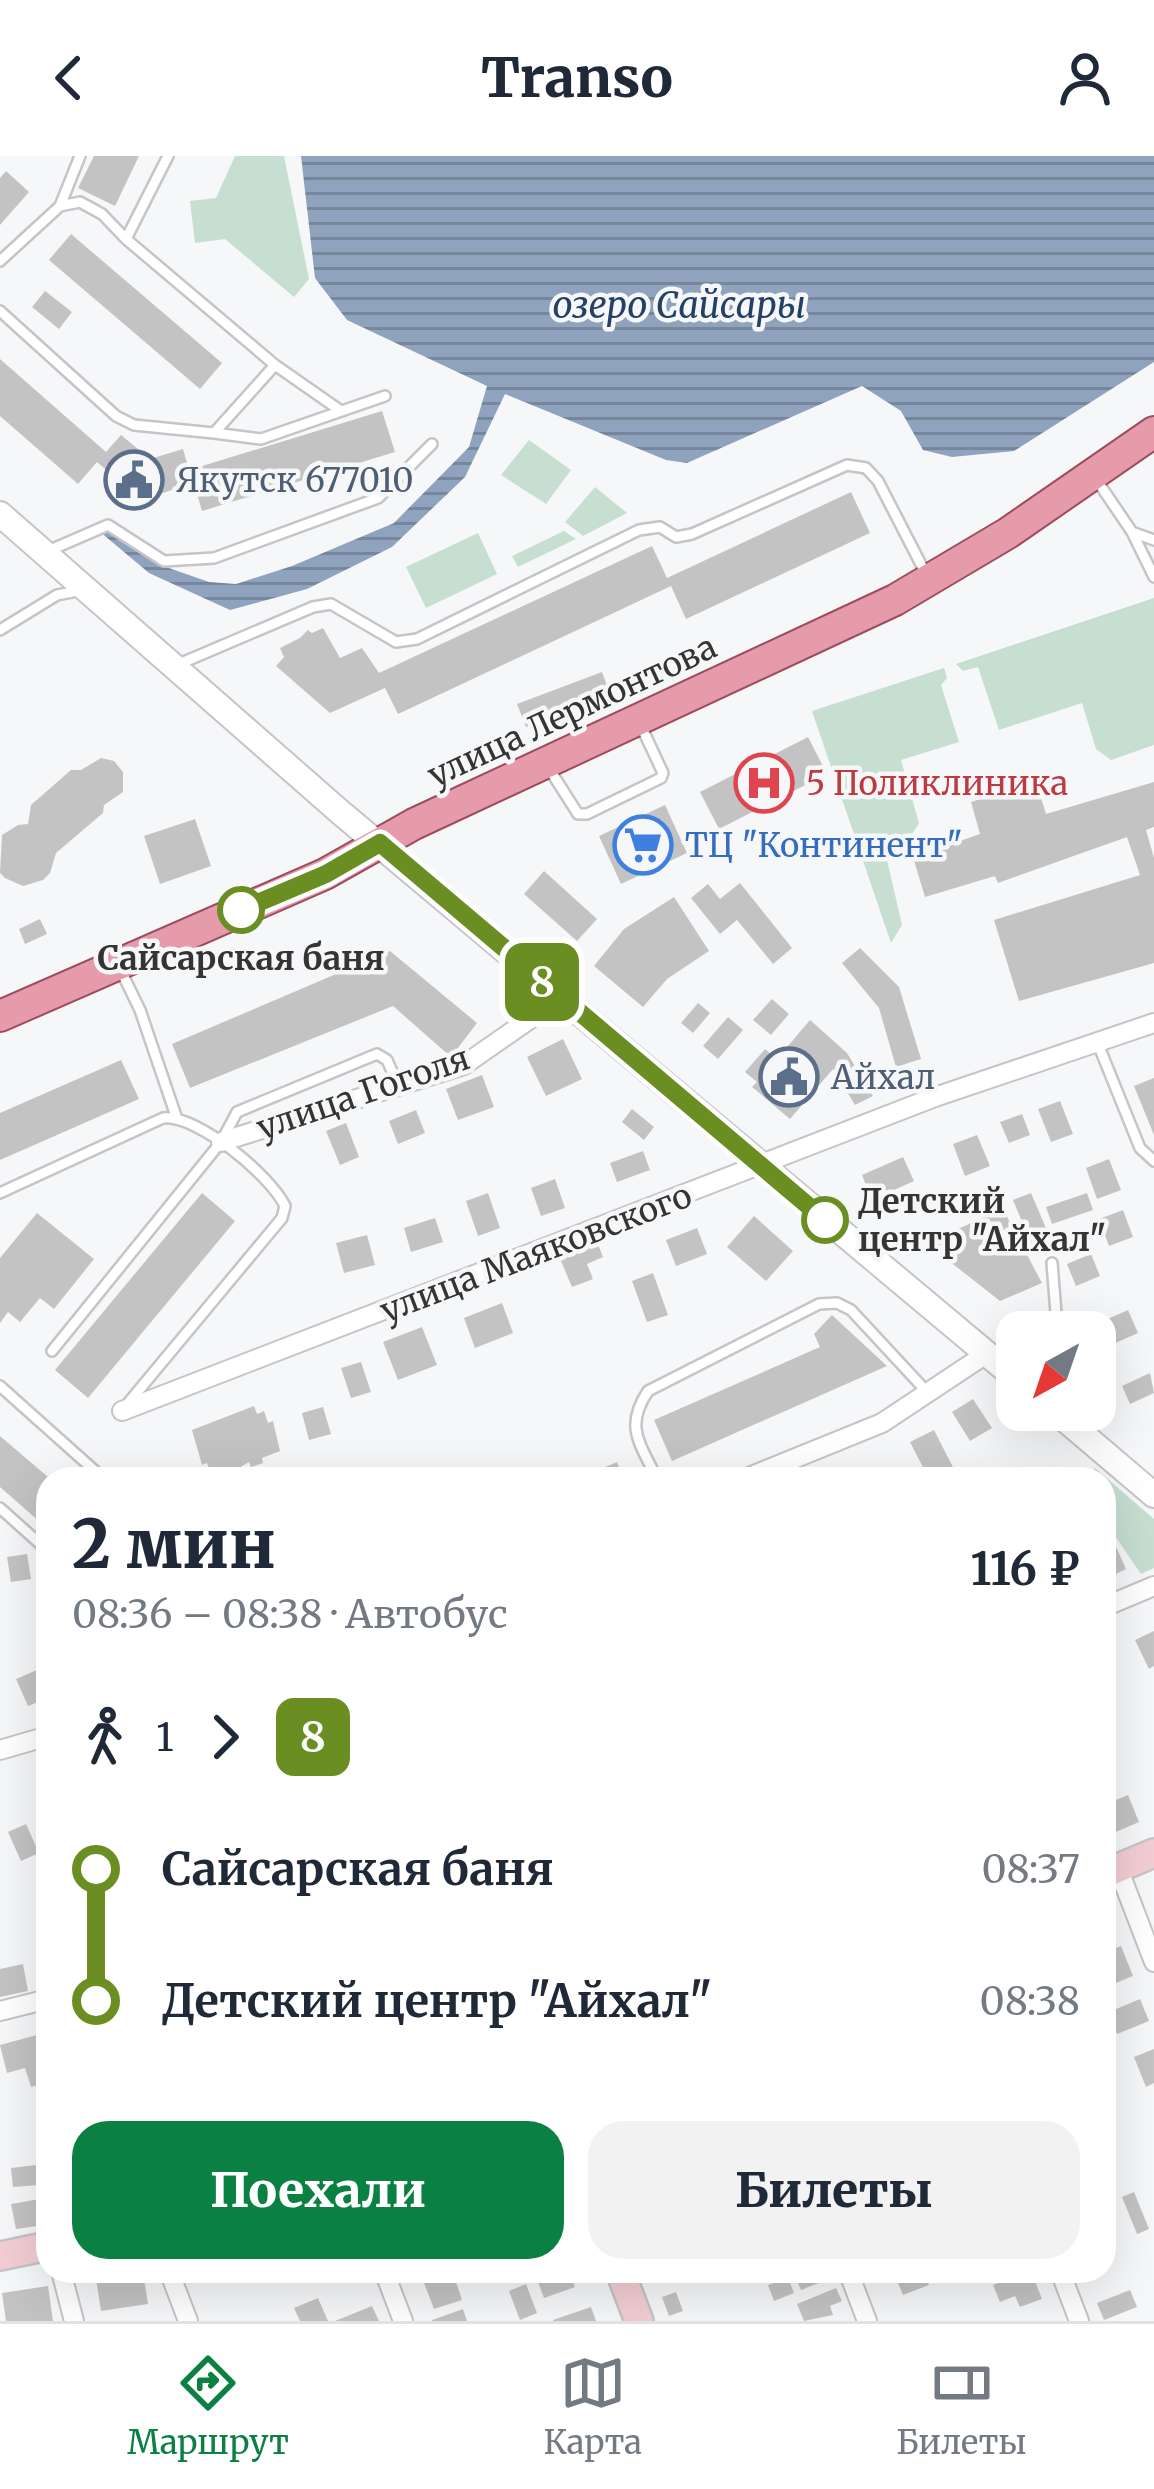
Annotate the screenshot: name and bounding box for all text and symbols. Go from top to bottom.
text: Transo [481,44,673,112]
icon: back [36,45,102,111]
icon: person [1052,45,1118,111]
water label: озеро Сайсары [552,283,806,328]
public building icon: Якутск 677010 [103,449,165,511]
place label: Якутск 677010 [176,460,414,501]
street label: улица Лермонтова [421,626,723,796]
hospital icon: 5 Поликлиника [733,752,795,814]
place label: 5 Поликлиника [806,763,1068,804]
supermarket icon: ТЦ "Континент" [612,814,674,876]
place label: ТЦ "Континент" [685,825,963,866]
marker: Сайсарская баня [219,888,263,932]
place label: Сайсарская баня [97,938,385,979]
line badge: 8 [503,943,581,1021]
text: 8 [529,956,555,1008]
street label: улица Гоголя [251,1037,475,1149]
public building icon: Айхал [758,1046,820,1108]
place label: Айхал [830,1057,935,1098]
street label: улица Маяковского [375,1175,697,1331]
place label: Детский центр "Айхал" [858,1181,1106,1260]
marker: Детский центр "Айхал" [803,1198,847,1242]
north arrow [996,1311,1116,1431]
map controls [996,1311,1116,1431]
text: 2 мин [72,1503,276,1586]
text: 116 ₽ [970,1541,1080,1597]
text: 08:36 – 08:38 · Автобус [72,1590,508,1639]
icon: walk [72,1704,138,1770]
icon: forward [192,1704,258,1770]
text: 8 [300,1711,326,1763]
text: 1 [156,1713,174,1762]
text: Сайсарская баня [162,1841,554,1897]
text: 08:37 [982,1845,1080,1894]
text: Детский центр "Айхал" [162,1973,712,2029]
text: 08:38 [980,1977,1080,2026]
button: Поехали [72,2121,564,2259]
button: Билеты [588,2121,1080,2259]
tab: Маршрут [127,2350,289,2463]
tab: Карта [544,2350,642,2463]
tab: Билеты [896,2350,1027,2463]

